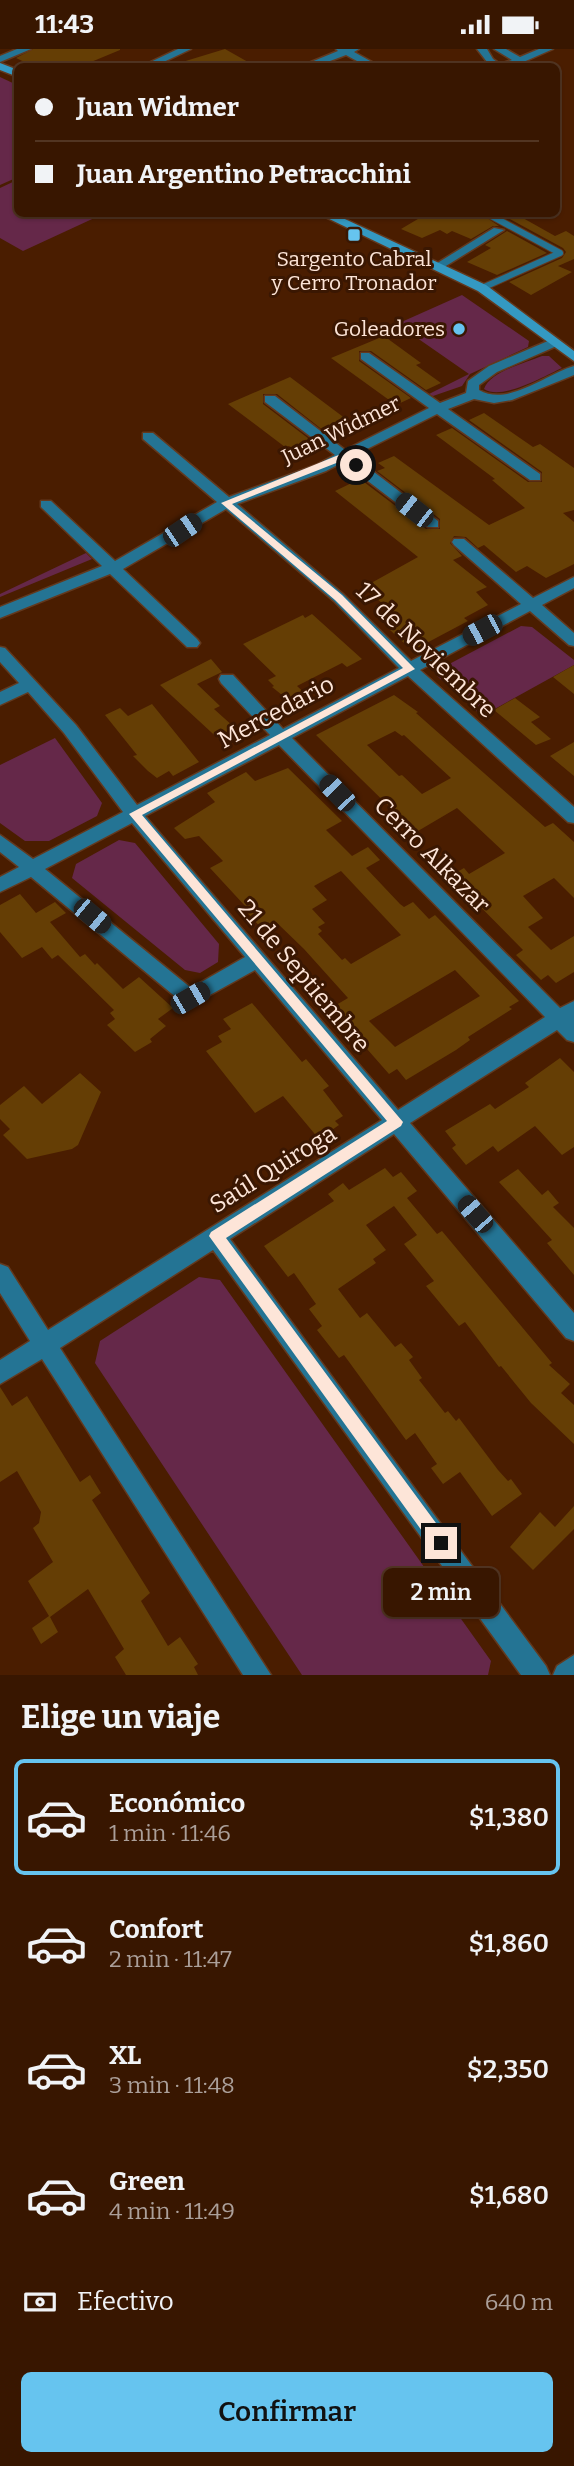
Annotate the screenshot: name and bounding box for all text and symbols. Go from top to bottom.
text: 11:43 [35,9,94,40]
text: Juan Widmer [77,92,239,123]
text: Juan Argentino Petracchini [77,159,411,190]
marker: Sargento Cabral y Cerro Tronador [346,227,362,243]
place label: Sargento Cabral y Cerro Tronador [270,246,437,296]
place label: Goleadores [334,316,445,342]
marker: Goleadores [451,321,467,337]
street label: Juan Widmer [277,390,405,470]
route start [340,449,372,481]
car [391,489,438,531]
car [159,510,206,550]
street label: 17 de Noviembre [350,576,502,724]
car [459,611,506,649]
street label: Mercedario [213,670,339,754]
car [315,771,360,815]
street label: Cerro Alkazar [368,791,496,919]
car [70,894,115,938]
street label: 21 de Septiembre [232,894,376,1058]
car [167,978,214,1018]
street label: Saúl Quiroga [205,1119,341,1219]
car [454,1191,497,1237]
route end [425,1527,457,1559]
callout: 2 min [383,1567,499,1617]
text: 2 min [411,1578,471,1606]
text: Elige un viaje [21,1698,220,1736]
icon: car [25,1786,88,1849]
text: Económico [109,1788,245,1819]
text: $1,380 [469,1802,549,1833]
text: 1 min · 11:46 [109,1819,231,1847]
icon: car [25,1912,88,1975]
text: Confort [109,1914,204,1945]
text: $1,860 [468,1928,549,1959]
text: 2 min · 11:47 [109,1945,232,1973]
icon: car [25,2038,88,2101]
text: XL [109,2040,141,2071]
text: $2,350 [467,2054,549,2085]
text: 3 min · 11:48 [109,2071,235,2099]
icon: car [25,2164,88,2227]
text: Green [109,2166,185,2197]
text: $1,680 [469,2180,549,2211]
text: 4 min · 11:49 [109,2197,235,2225]
icon: cash [21,2283,59,2321]
text: Efectivo [77,2286,174,2317]
text: 640 m [485,2288,553,2316]
button: Confirmar [21,2372,553,2452]

